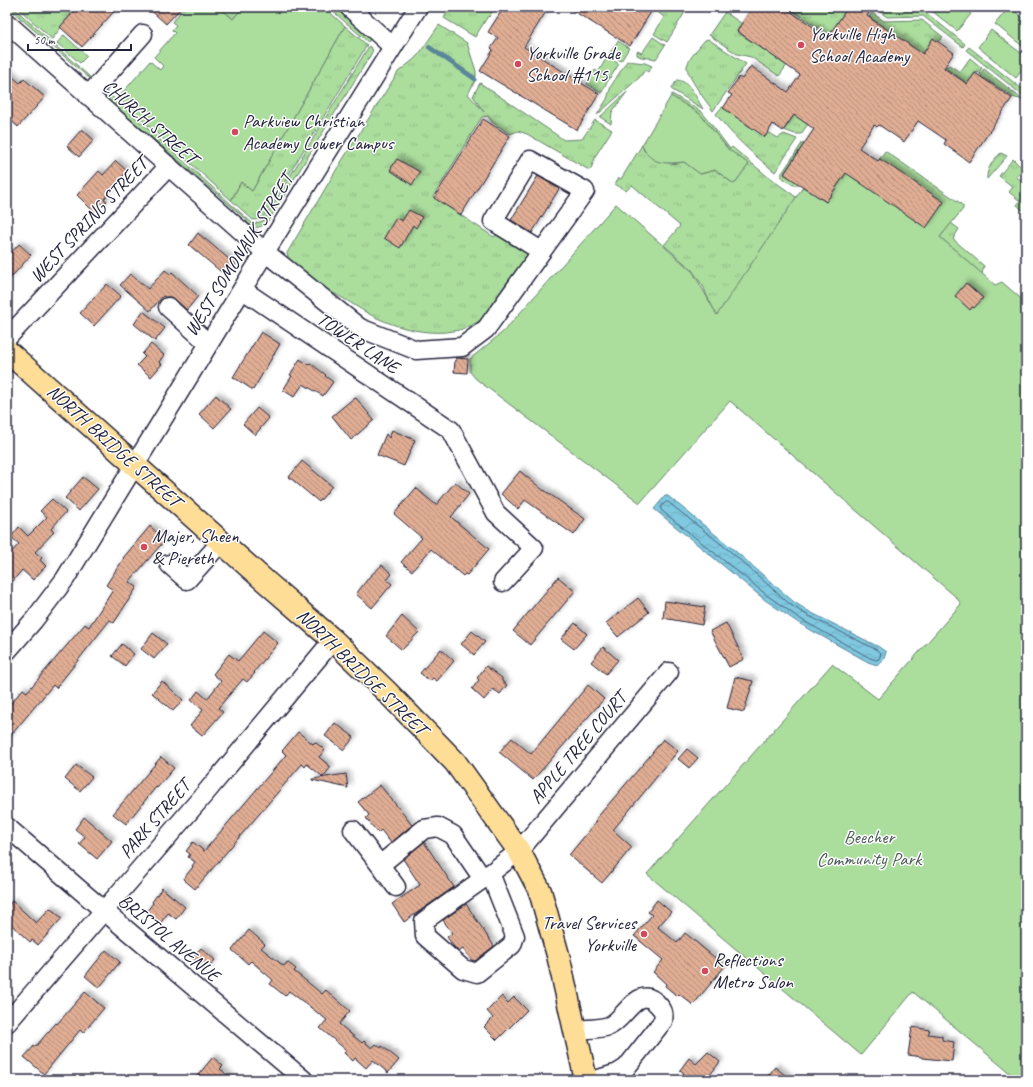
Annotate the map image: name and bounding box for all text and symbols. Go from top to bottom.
place label: Yorkville High School Academy [809,22,911,68]
scale bar [28,26,131,52]
text: 50 m [34,32,56,48]
marker: Yorkville High School Academy [796,40,806,50]
place label: Yorkville Grade School #115 [526,41,622,87]
marker: Yorkville Grade School #115 [513,59,523,69]
street label: CHURCH STREET [98,74,206,173]
place label: Parkview Christian Academy Lower Campus [243,109,395,155]
marker: Parkview Christian Academy Lower Campus [230,127,240,137]
street label: WEST SPRING STREET [25,149,157,288]
street label: WEST SOMONAUK STREET [179,165,301,341]
street label: TOWER LANE [312,307,406,381]
street label: NORTH BRIDGE STREET [42,379,190,516]
place label: Majer, Sheen & Piereth [152,524,239,570]
marker: Majer, Sheen & Piereth [139,542,149,552]
street label: NORTH BRIDGE STREET [292,604,436,744]
street label: APPLE TREE COURT [524,683,635,809]
street label: PARK STREET [114,771,199,863]
park label: Beecher Community Park [817,825,923,871]
street label: BRISTOL AVENUE [113,889,227,989]
place label: Travel Services Yorkville [542,911,639,957]
marker: Travel Services Yorkville [639,929,649,939]
place label: Reflections Metro Salon [713,948,793,994]
marker: Reflections Metro Salon [700,966,710,976]

